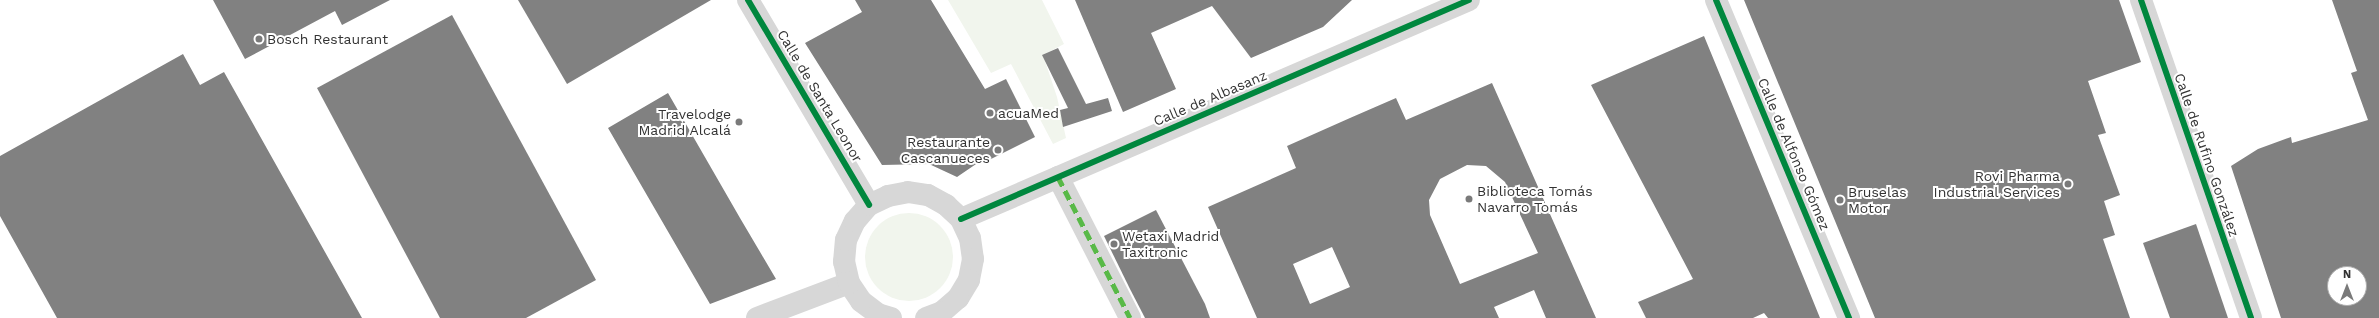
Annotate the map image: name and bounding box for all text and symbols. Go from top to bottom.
street label: Calle de Santa Leonor [774,27,866,165]
place label: Bosch Restaurant [267,31,388,47]
marker: Bosch Restaurant [254,34,264,44]
street label: Calle de Albasanz [1150,66,1270,130]
street label: Calle de Rufino González [2171,71,2243,239]
street label: Calle de Alfonso Gómez [1754,75,1834,233]
place label: acuaMed [998,105,1059,121]
place label: Travelodge Madrid Alcalá [638,106,731,138]
marker: acuaMed [985,108,995,118]
marker: Travelodge Madrid Alcalá [734,117,744,127]
place label: Restaurante Cascanueces [901,134,990,166]
marker: Restaurante Cascanueces [993,145,1003,155]
place label: Rovi Pharma Industrial Services [1933,168,2060,200]
marker: Rovi Pharma Industrial Services [2063,179,2073,189]
place label: Biblioteca Tomás Navarro Tomás [1477,183,1593,216]
place label: Bruselas Motor [1848,184,1907,216]
marker: Biblioteca Tomás Navarro Tomás [1464,194,1474,204]
marker: Bruselas Motor [1835,195,1845,205]
place label: Wetaxi Madrid Taxitronic [1122,228,1219,260]
marker: Wetaxi Madrid Taxitronic [1109,239,1119,249]
north arrow [2327,266,2367,306]
text: N [2343,268,2351,281]

